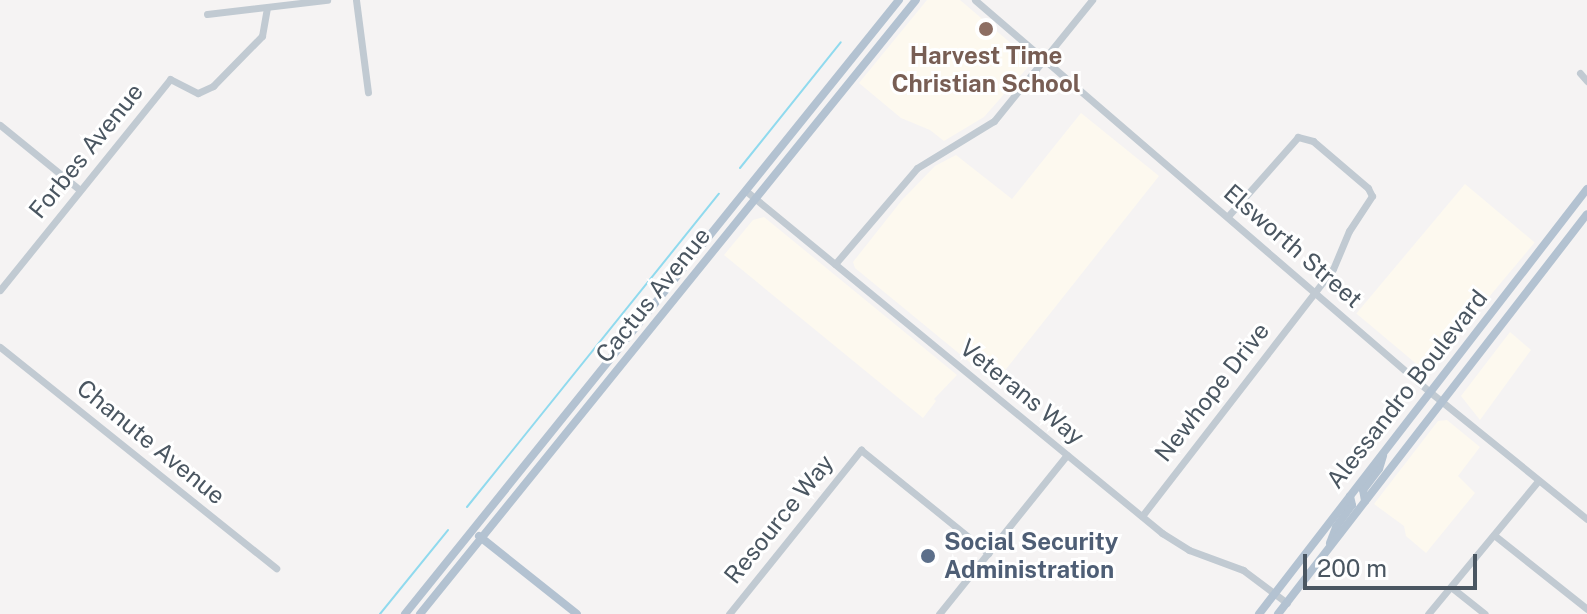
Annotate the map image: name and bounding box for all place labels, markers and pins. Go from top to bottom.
marker: Harvest Time Christian School [977,20,995,38]
place label: Harvest Time Christian School [891,42,1081,98]
place label: Social Security Administration [944,528,1118,584]
marker: Social Security Administration [919,547,937,565]

